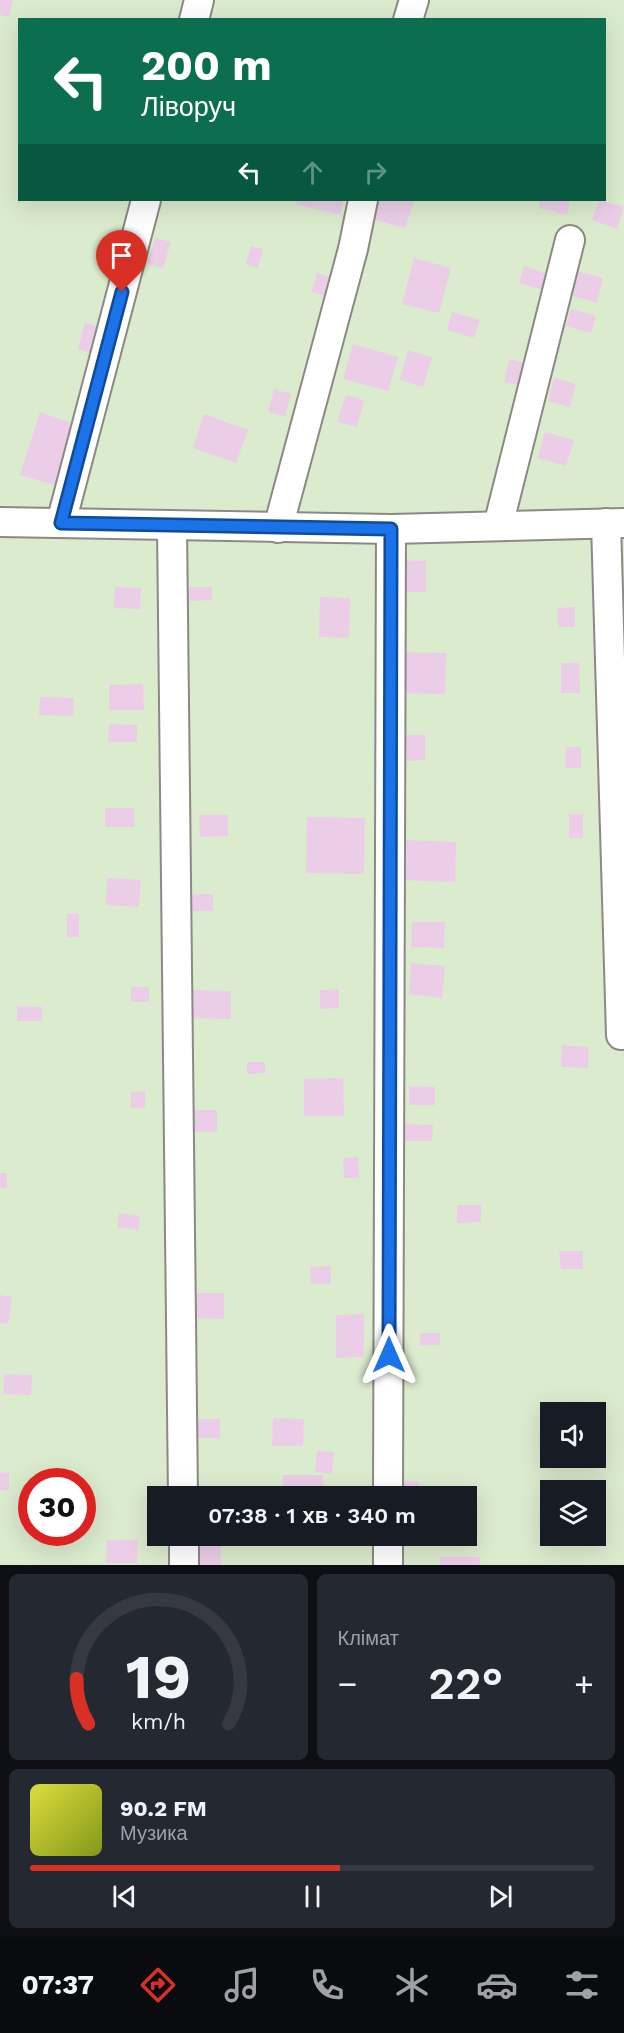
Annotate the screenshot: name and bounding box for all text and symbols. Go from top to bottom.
text: 200 m [141,41,272,90]
icon: left [42,42,120,120]
text: Ліворуч [141,91,236,123]
icon: left [233,156,266,189]
icon: ahead [296,156,329,189]
icon: right [359,156,392,189]
pin [96,230,147,292]
icon: arrive [105,239,138,272]
position arrow [357,1323,421,1387]
map controls [540,1402,606,1546]
button: sound [540,1402,606,1468]
speed limit sign: 30 [18,1468,96,1546]
button: layers [540,1480,606,1546]
text: 07:38 · 1 хв · 340 m [208,1503,416,1528]
text: Клімат [338,1626,399,1650]
text: 19 [126,1640,191,1713]
text: 22° [428,1657,503,1710]
text: − [338,1664,357,1703]
text: + [574,1664,594,1703]
text: km/h [131,1709,186,1734]
text: 90.2 FM [120,1796,207,1821]
text: Музика [120,1821,188,1845]
icon: previous [108,1880,141,1913]
icon: pause [296,1880,329,1913]
icon: next [484,1880,517,1913]
icon: directions [137,1964,179,2006]
icon: music [221,1964,263,2006]
icon: phone [306,1964,348,2006]
icon: climate [391,1964,433,2006]
icon: car [476,1964,518,2006]
icon: filters [561,1964,603,2006]
text: 07:37 [21,1969,94,2001]

